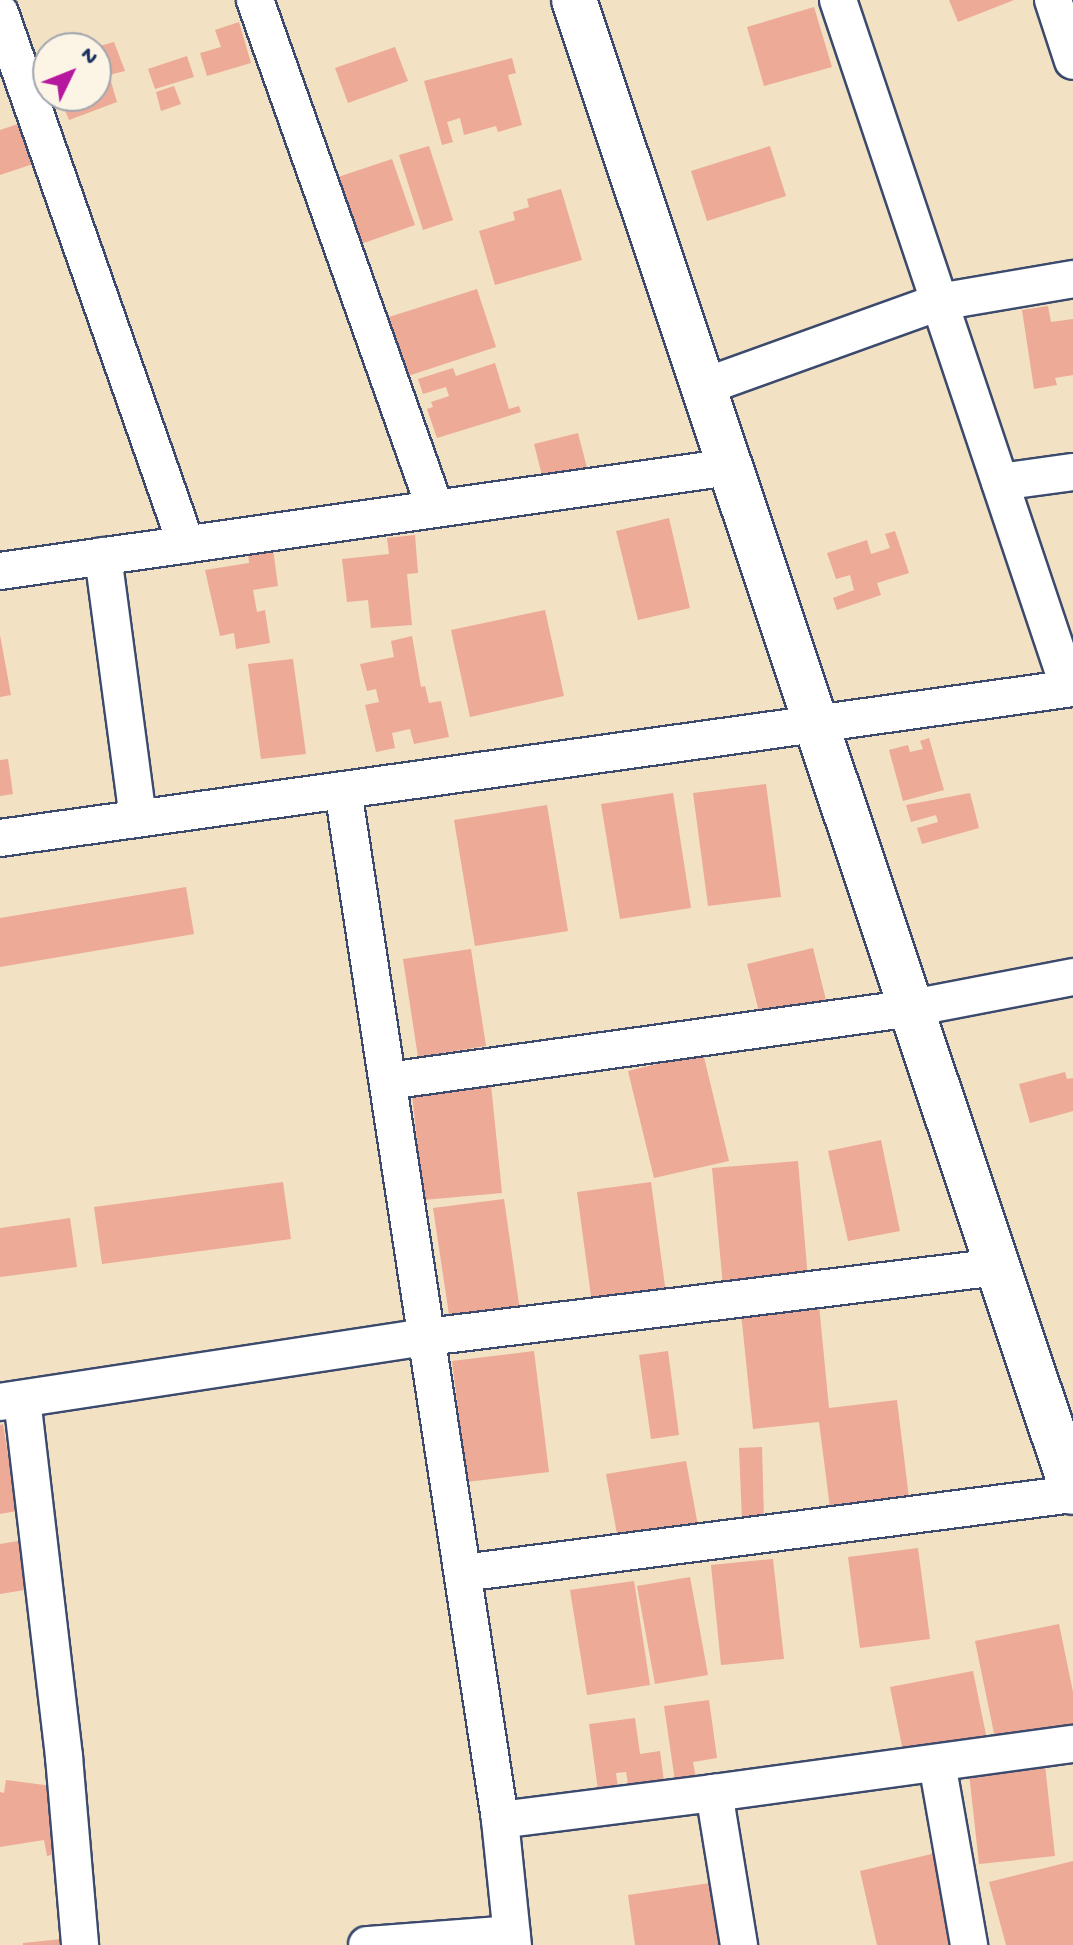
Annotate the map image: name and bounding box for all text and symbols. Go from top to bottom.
north arrow [32,32,112,112]
text: N [74,43,102,71]

